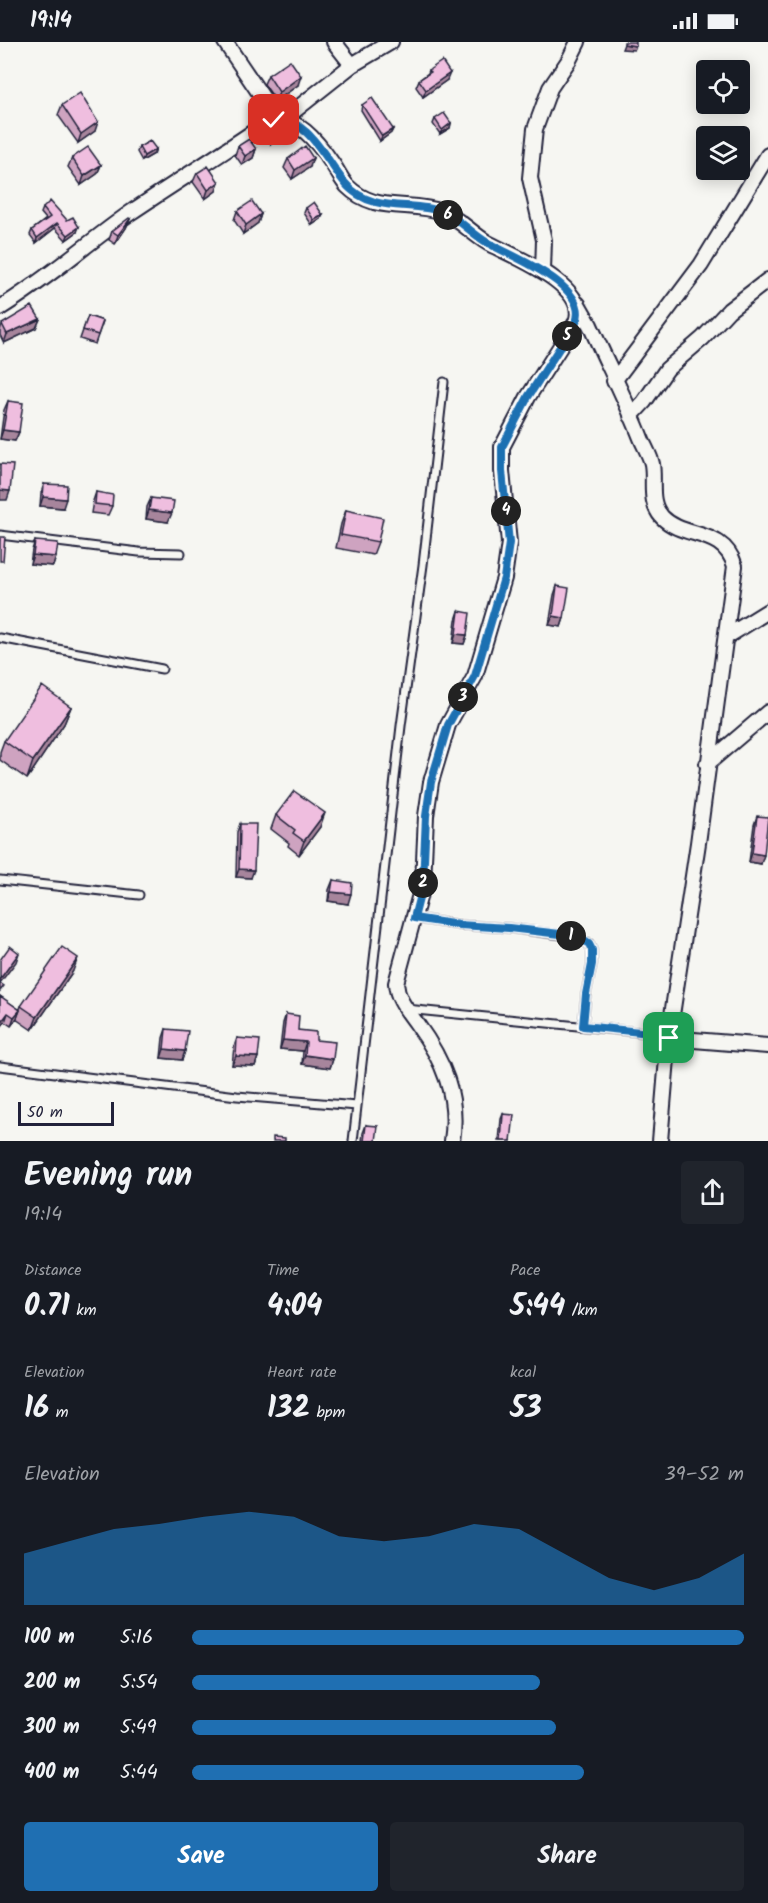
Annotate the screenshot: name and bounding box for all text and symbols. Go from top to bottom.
text: 19:14 [30,4,72,39]
map controls [696,60,750,180]
button: locate [696,60,750,114]
pin [248,94,299,145]
icon: check [257,103,290,136]
button: layers [696,126,750,180]
pin: 6 [433,200,463,230]
text: 6 [444,202,452,227]
pin: 5 [552,321,582,351]
text: 5 [563,323,571,348]
pin: 4 [491,496,521,526]
text: 4 [502,498,510,523]
pin: 3 [448,682,478,712]
text: 3 [459,684,467,709]
pin: 2 [408,868,438,898]
text: 2 [418,870,428,895]
pin: 1 [556,921,586,951]
text: 1 [569,923,573,948]
pin [643,1012,694,1063]
icon: arrive [652,1021,685,1054]
scale bar [18,1099,114,1126]
text: 50 m [27,1100,63,1125]
text: Evening run [24,1150,192,1203]
button: share [681,1161,744,1224]
text: 19:14 [24,1199,62,1231]
text: Distance [24,1258,82,1283]
text: Time [267,1258,299,1283]
text: Pace [510,1258,541,1283]
text: 0.71 [24,1283,70,1331]
text: 4:04 [267,1283,322,1331]
text: 5:44 [510,1283,565,1331]
text: km [70,1298,96,1323]
text: /km [565,1298,598,1323]
text: Elevation [24,1360,85,1385]
text: Heart rate [267,1360,337,1385]
text: kcal [510,1360,536,1385]
text: 16 [24,1385,49,1433]
text: 132 [267,1385,310,1433]
text: 53 [510,1385,542,1433]
text: m [49,1400,68,1425]
text: bpm [310,1400,345,1425]
text: Elevation [24,1459,100,1491]
text: 39–52 m [664,1459,744,1491]
text: 100 m [24,1622,75,1654]
text: 5:16 [120,1622,153,1654]
text: 200 m [24,1667,80,1699]
text: 5:54 [120,1667,157,1699]
text: 300 m [24,1712,80,1744]
text: 5:49 [120,1712,156,1744]
text: 400 m [24,1757,80,1789]
text: 5:44 [120,1757,158,1789]
button: Save [24,1822,378,1891]
button: Share [390,1822,744,1891]

